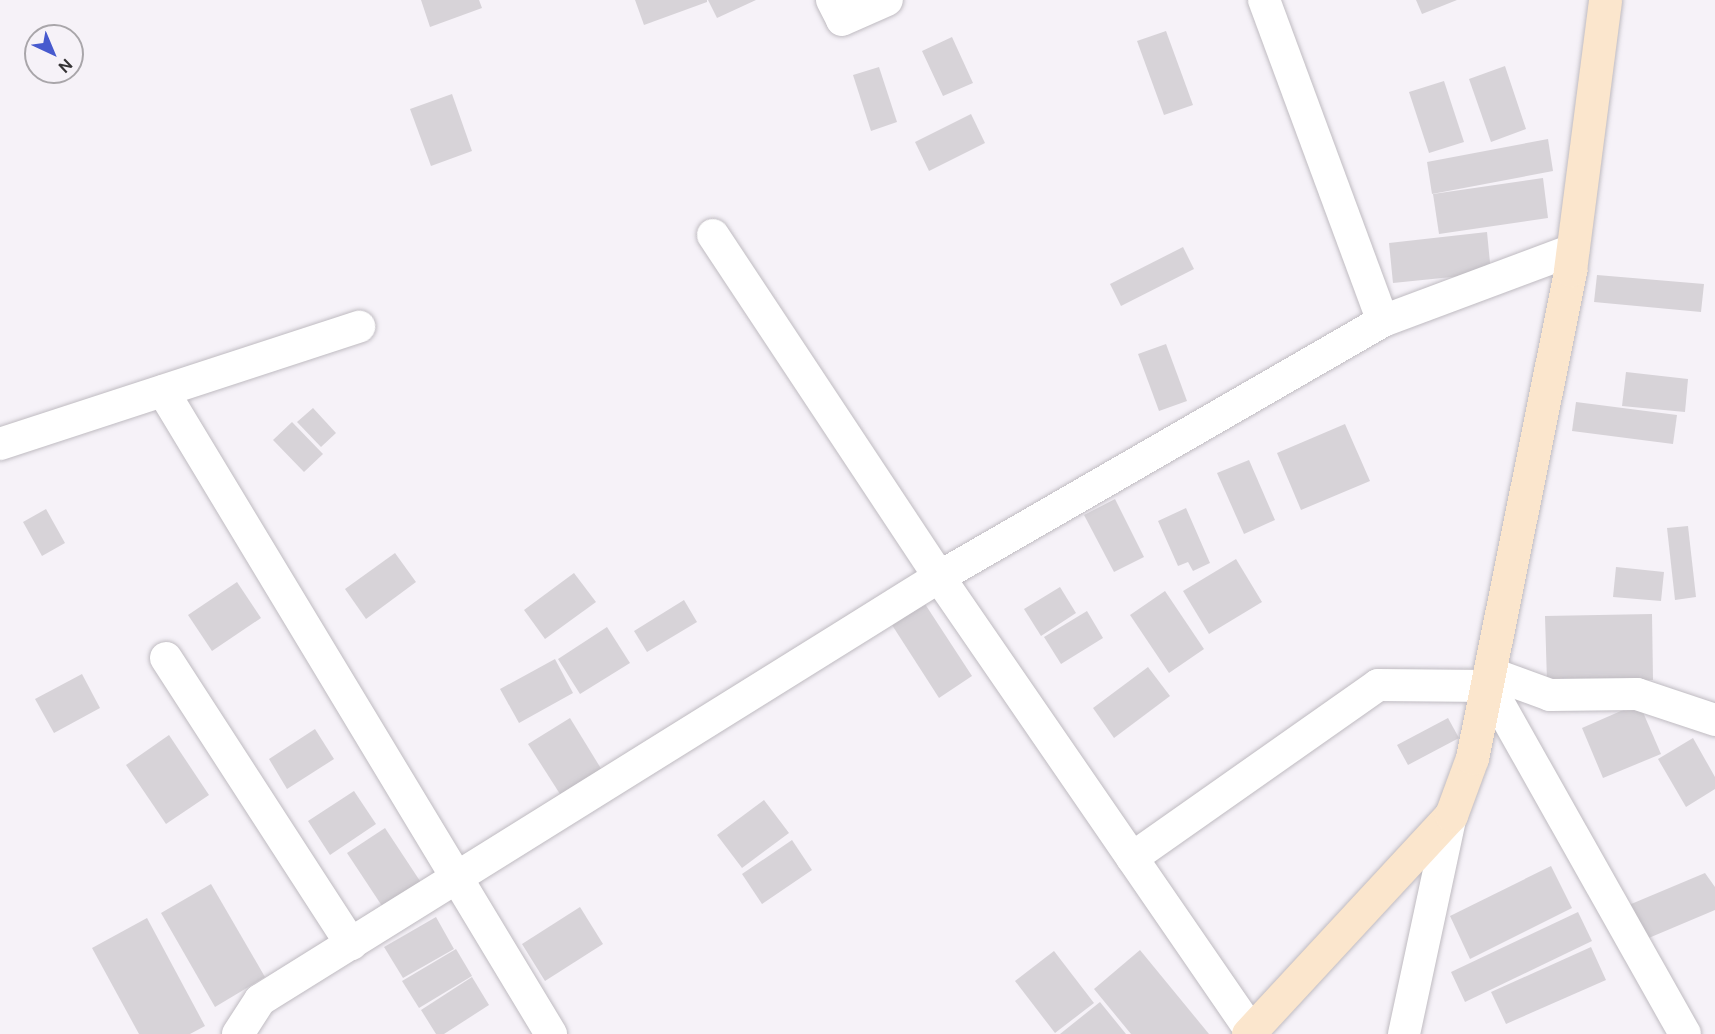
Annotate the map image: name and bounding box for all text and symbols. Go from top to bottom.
north arrow [24,24,84,84]
text: N [54,54,77,77]

